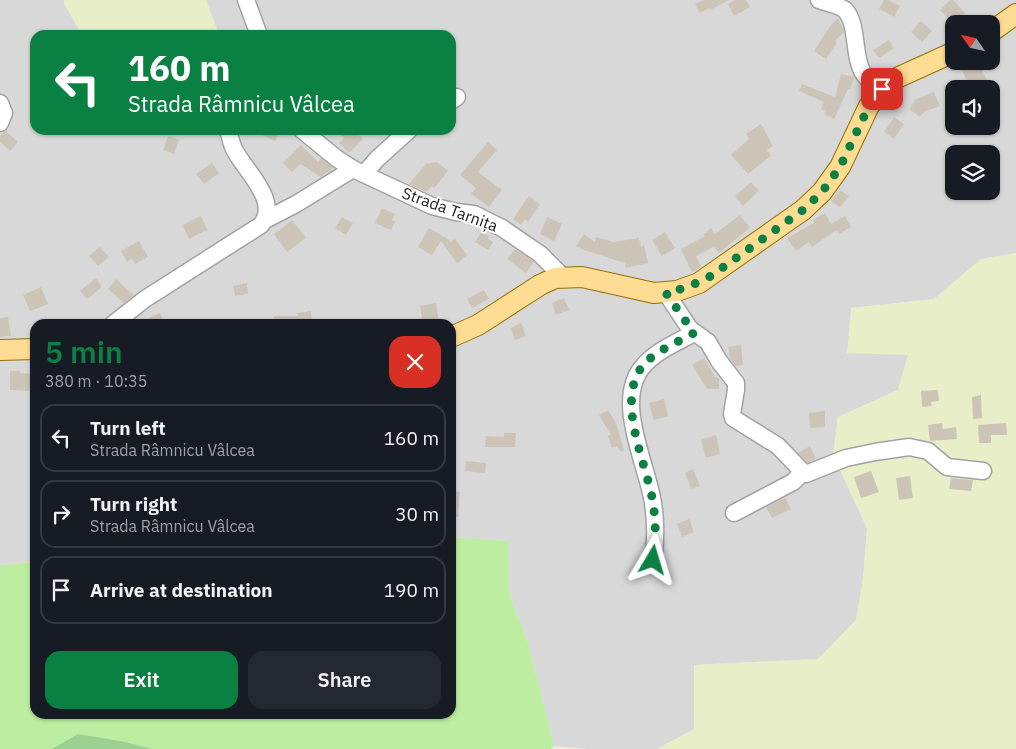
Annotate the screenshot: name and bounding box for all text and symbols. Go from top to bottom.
north arrow [945,15,1000,70]
map controls [945,15,1000,200]
text: 160 m [128,45,231,91]
icon: left [45,50,110,115]
pin [861,68,903,110]
icon: arrive [868,75,896,103]
button: sound [945,80,1000,135]
text: Strada Râmnicu Vâlcea [128,89,355,118]
button: layers [945,145,1000,200]
street label: Strada Tarnița [399,182,501,237]
text: 5 min [45,332,123,371]
button: close [389,336,441,388]
text: 380 m · 10:35 [45,371,147,391]
text: Turn left [90,416,166,440]
icon: left [47,424,75,452]
text: 160 m [384,426,439,450]
text: Strada Râmnicu Vâlcea [90,440,255,460]
text: Turn right [90,492,177,516]
icon: right [47,500,75,528]
text: 30 m [395,502,439,526]
text: Strada Râmnicu Vâlcea [90,516,255,536]
position arrow [626,533,678,585]
icon: arrive [47,576,75,604]
text: Arrive at destination [90,578,273,602]
text: 190 m [384,578,439,602]
button: Exit [45,651,238,709]
button: Share [248,651,441,709]

